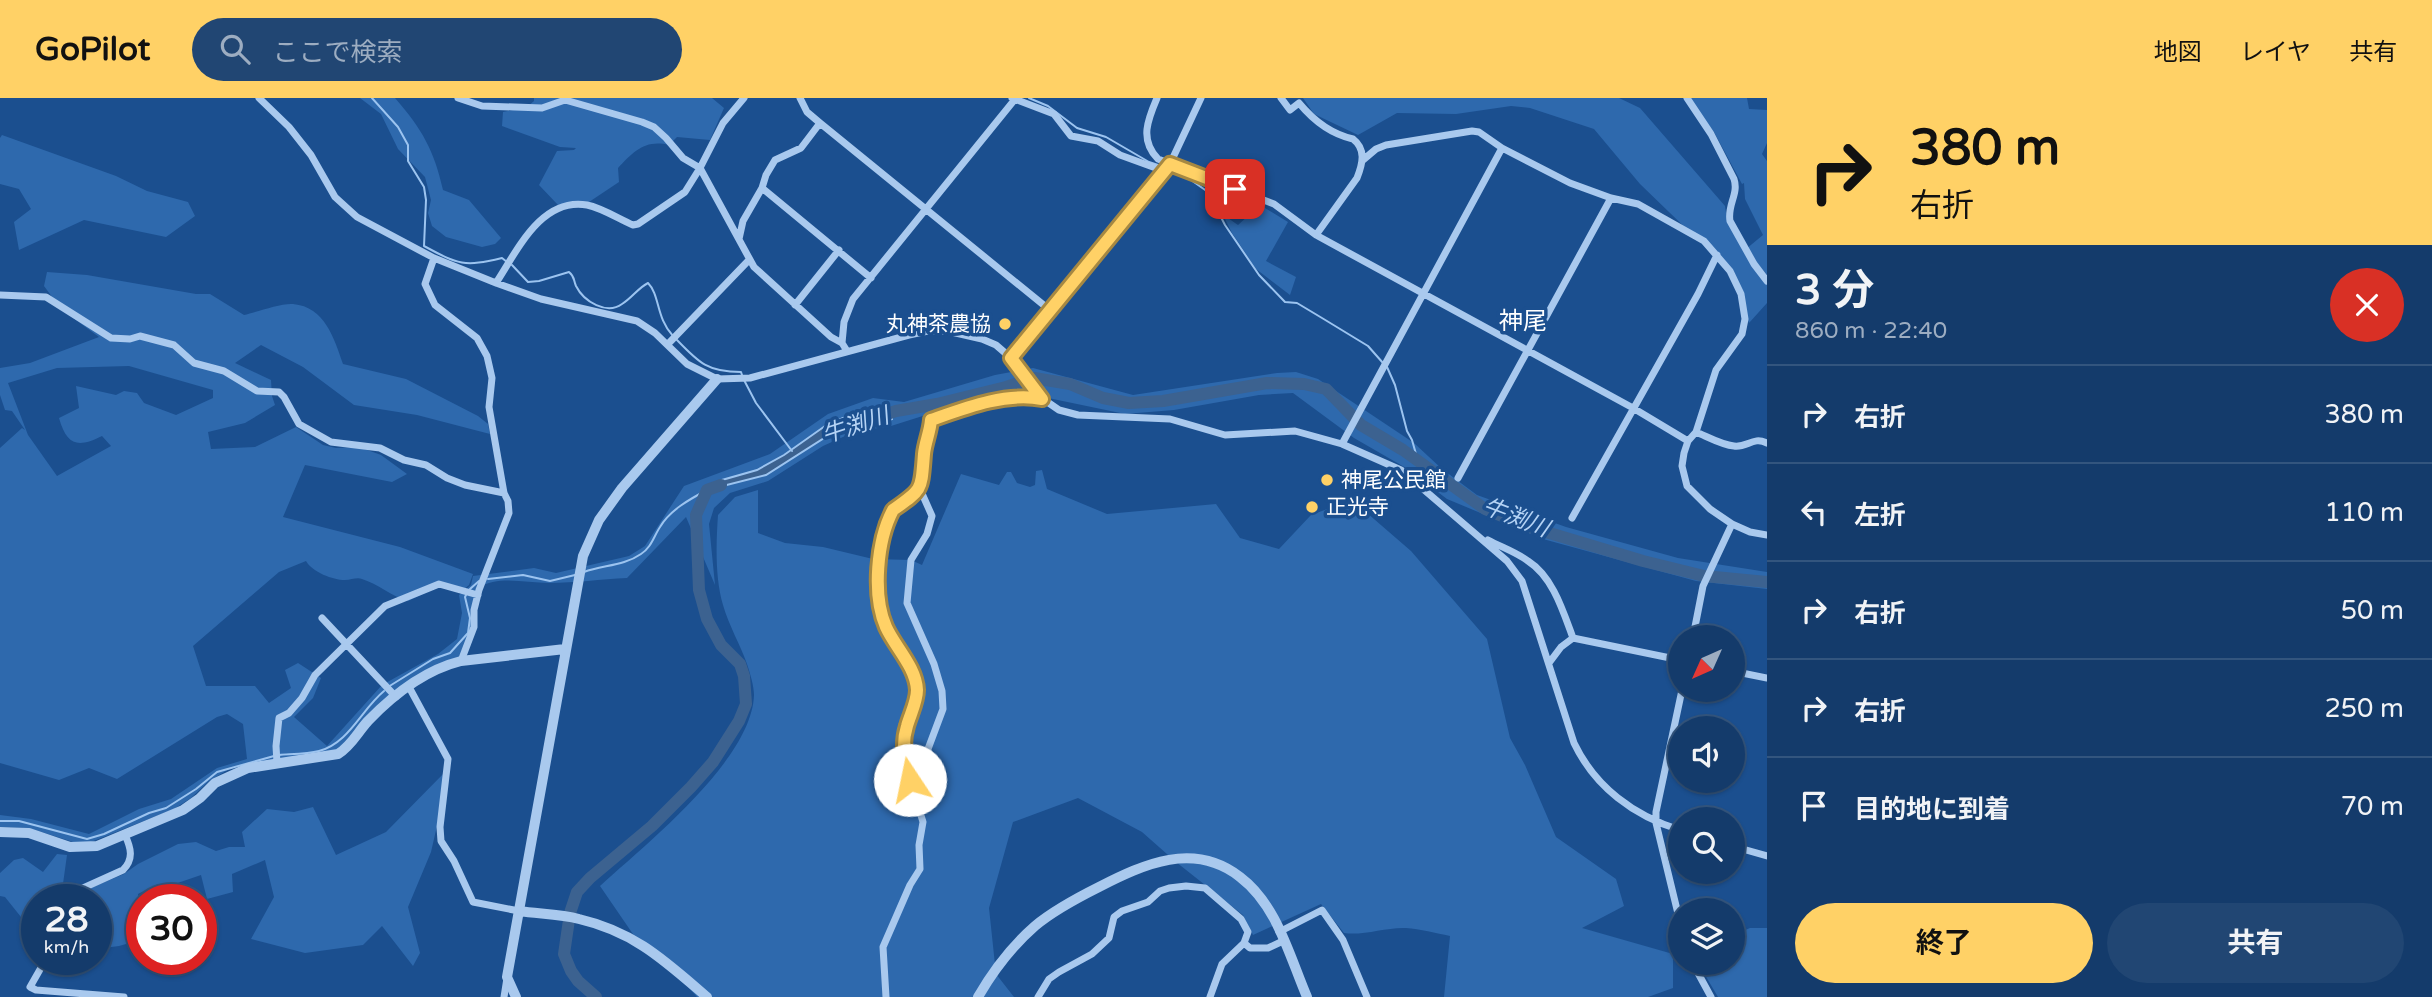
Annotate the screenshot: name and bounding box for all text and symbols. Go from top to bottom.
search box [192,18,682,81]
text: GoPilot [35,30,150,69]
icon: search [216,30,254,68]
text: ここで検索 [272,37,402,68]
text: 地図 [2154,38,2202,67]
text: レイヤ [2240,38,2311,67]
text: 共有 [2349,38,2397,67]
text: 380 m [1910,119,2060,178]
icon: right [1795,126,1886,217]
pin [1205,159,1265,219]
icon: arrive [1216,170,1254,208]
text: 右折 [1910,187,1974,225]
text: 3 分 [1795,265,1874,316]
button: close [2330,268,2404,342]
district label: 神尾 [1499,307,1547,336]
place label: 丸神茶農協 [886,312,991,337]
marker: 丸神茶農協 [997,316,1013,332]
text: 860 m · 22:40 [1795,317,1947,345]
icon: right [1795,395,1833,433]
text: 380 m [2324,399,2404,430]
water label: 牛渕川 [818,401,895,450]
text: 右折 [1854,402,1906,433]
place label: 神尾公民館 [1341,468,1446,493]
marker: 神尾公民館 [1319,472,1335,488]
water label: 牛渕川 [1478,492,1556,544]
icon: left [1795,493,1833,531]
place label: 正光寺 [1326,495,1389,520]
text: 110 m [2324,497,2404,528]
marker: 正光寺 [1304,499,1320,515]
text: 左折 [1854,500,1906,531]
icon: right [1795,591,1833,629]
text: 50 m [2341,595,2404,626]
text: 右折 [1854,598,1906,629]
north arrow [1668,625,1745,702]
map controls [1668,625,1745,975]
icon: right [1795,689,1833,727]
text: 250 m [2324,693,2404,724]
text: 右折 [1854,696,1906,727]
button: sound [1668,716,1745,793]
position arrow [873,743,947,817]
icon: arrive [1795,787,1833,825]
text: 70 m [2341,791,2404,822]
text: 目的地に到着 [1854,794,2010,825]
button: search [1668,807,1745,884]
speed limit sign: 30 [126,884,217,975]
button: layers [1668,898,1745,975]
text: 28 [45,899,88,941]
button: 終了 [1795,903,2093,983]
button: 共有 [2107,903,2404,983]
text: km/h [44,936,89,958]

